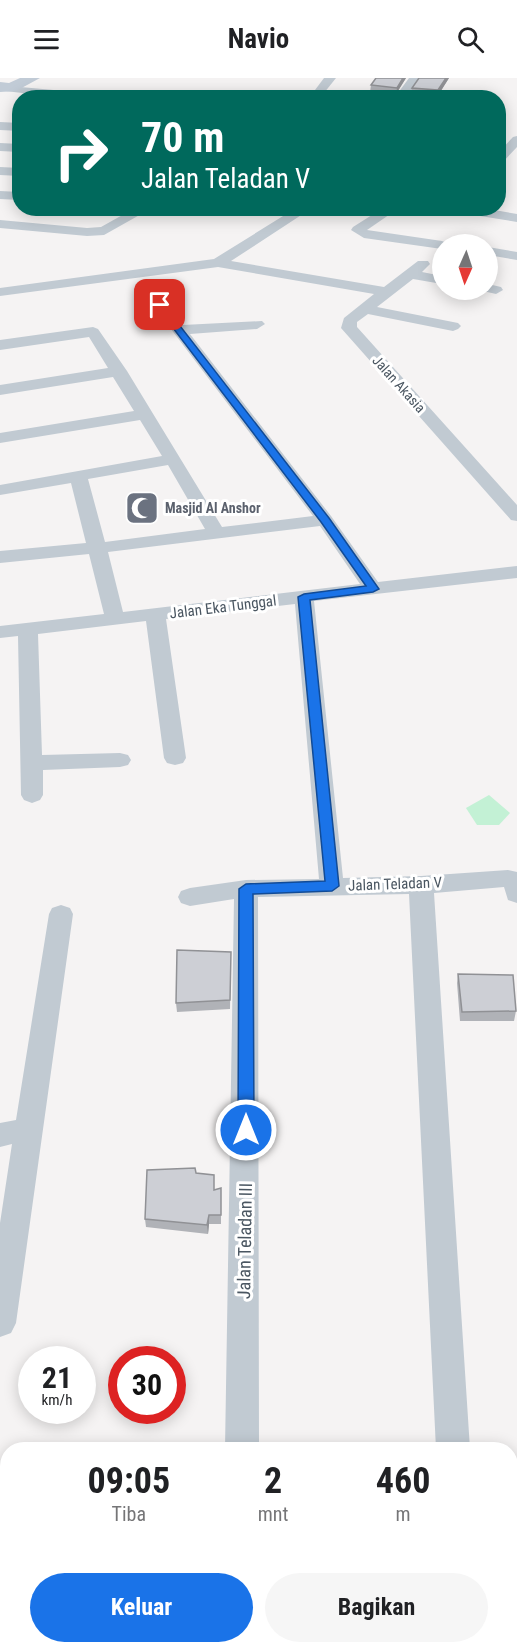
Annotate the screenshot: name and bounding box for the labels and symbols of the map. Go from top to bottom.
north arrow [432,234,498,300]
pin [134,279,185,330]
street label: Jalan Akasia [369,352,429,416]
mosque icon: Masjid Al Anshor [124,490,160,526]
place label: Masjid Al Anshor [165,500,261,516]
street label: Jalan Eka Tunggal [169,592,277,622]
street label: Jalan Teladan V [348,873,443,895]
position arrow [214,1098,278,1162]
street label: Jalan Teladan III [233,1183,256,1299]
speed limit sign: 30 [108,1346,186,1424]

